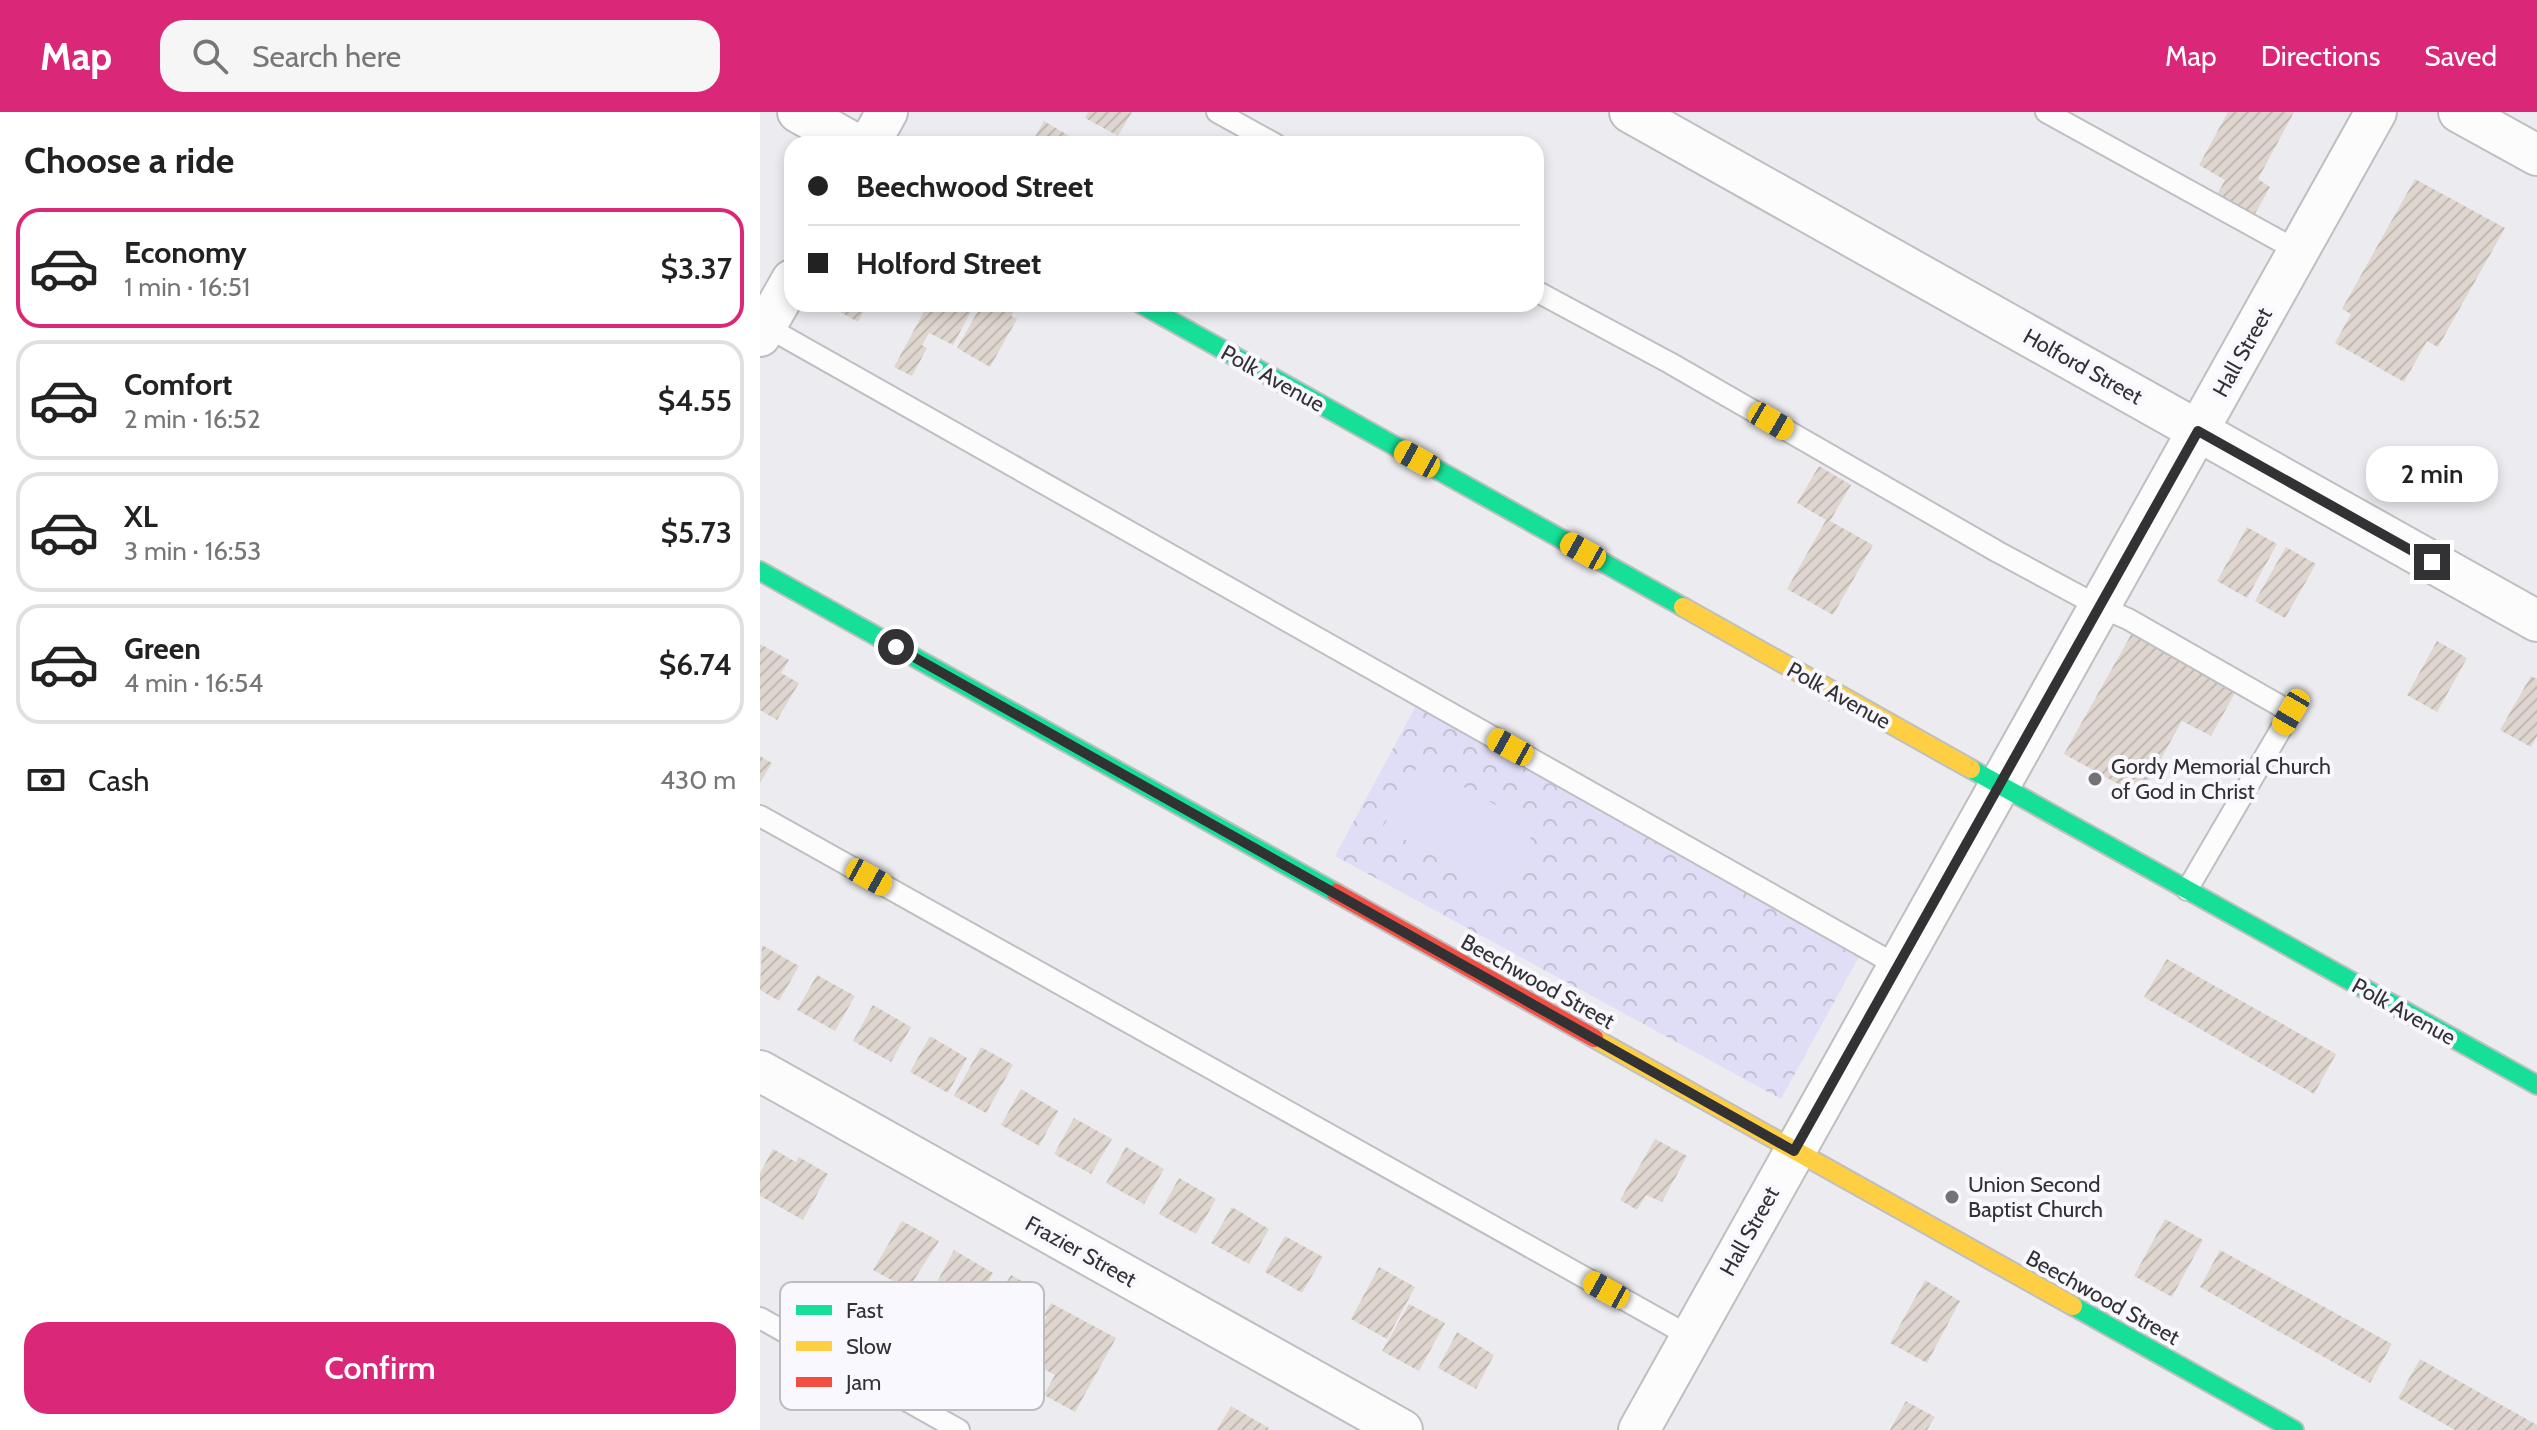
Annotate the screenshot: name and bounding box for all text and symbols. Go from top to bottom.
search box [160,20,720,92]
text: Map [40,33,112,80]
icon: search [188,34,232,78]
text: Search here [252,38,401,75]
text: Map [2165,39,2217,73]
text: Directions [2261,39,2380,73]
text: Saved [2424,39,2497,73]
text: Choose a ride [24,138,234,182]
text: Beechwood Street [856,168,1093,205]
icon: car [28,232,100,304]
text: Economy [124,234,247,271]
text: Holford Street [856,245,1041,282]
text: $3.37 [660,250,732,287]
text: 1 min · 16:51 [124,271,250,303]
street label: Hall Street [2207,302,2278,402]
street label: Holford Street [2018,323,2148,411]
street label: Polk Avenue [1216,339,1329,418]
icon: car [28,364,100,436]
text: Comfort [124,366,232,403]
text: $4.55 [658,382,732,419]
car [1744,399,1798,443]
text: 2 min · 16:52 [124,403,261,435]
car [1390,437,1444,481]
callout: 2 min [2366,446,2498,502]
text: 2 min [2401,458,2463,490]
icon: car [28,496,100,568]
text: XL [124,498,158,535]
text: $5.73 [660,514,732,551]
car [1556,529,1610,573]
text: 3 min · 16:53 [124,535,261,567]
route end [2414,544,2450,580]
icon: car [28,628,100,700]
route start [878,629,914,665]
text: Green [124,630,201,667]
text: $6.74 [659,646,732,683]
street label: Polk Avenue [1782,656,1895,735]
text: 4 min · 16:54 [124,667,263,699]
car [2269,685,2313,739]
car [1483,725,1537,769]
place label: Gordy Memorial Church of God in Christ [2111,753,2331,805]
icon: cash [24,758,68,802]
text: Cash [88,762,150,799]
text: 430 m [660,764,736,796]
marker: Gordy Memorial Church of God in Christ [2086,770,2104,788]
car [842,855,896,899]
street label: Beechwood Street [1456,928,1620,1035]
street label: Polk Avenue [2347,972,2460,1051]
place label: Union Second Baptist Church [1968,1171,2103,1223]
street label: Hall Street [1714,1181,1785,1281]
marker: Union Second Baptist Church [1943,1188,1961,1206]
street label: Frazier Street [1021,1210,1141,1293]
street label: Beechwood Street [2021,1244,2185,1351]
car [1579,1268,1633,1312]
legend [780,1282,1044,1410]
text: Fast [846,1297,884,1324]
button: Confirm [24,1322,736,1414]
text: Slow [846,1333,892,1360]
text: Jam [845,1369,881,1396]

